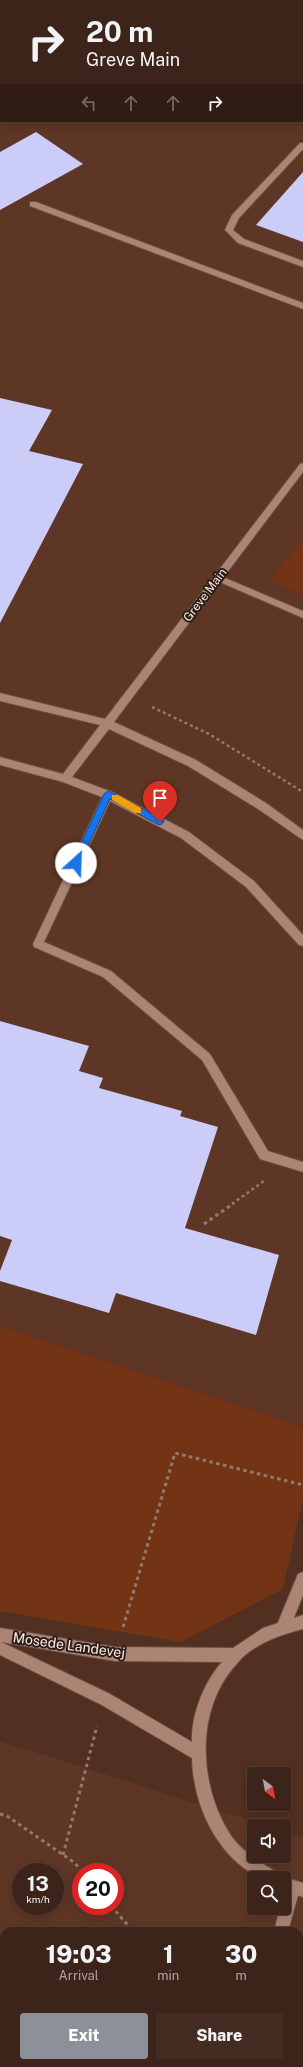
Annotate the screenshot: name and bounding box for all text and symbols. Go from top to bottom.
text: 20 m [86,15,153,48]
icon: right [20,16,72,68]
text: Greve Main [86,49,180,70]
icon: left [78,92,100,114]
icon: ahead [120,92,142,114]
icon: ahead [162,92,184,114]
icon: right [204,92,226,114]
street label: Greve Main [180,566,230,624]
pin [143,781,177,822]
icon: arrive [149,787,171,809]
position arrow [55,842,97,884]
street label: Mosede Landevej [12,1629,126,1661]
north arrow [247,1767,291,1811]
map controls [247,1767,291,1915]
button: sound [247,1819,291,1863]
speed limit sign: 20 [72,1863,124,1915]
button: search [247,1871,291,1915]
text: 13 [27,1872,49,1896]
text: km/h [26,1893,50,1905]
text: 19:03 [46,1940,112,1968]
text: 1 [163,1940,174,1968]
text: 30 [225,1940,257,1968]
text: Arrival [59,1968,99,1983]
text: min [157,1968,179,1983]
text: m [236,1968,247,1983]
button: Exit [20,2013,148,2059]
button: Share [156,2013,283,2059]

